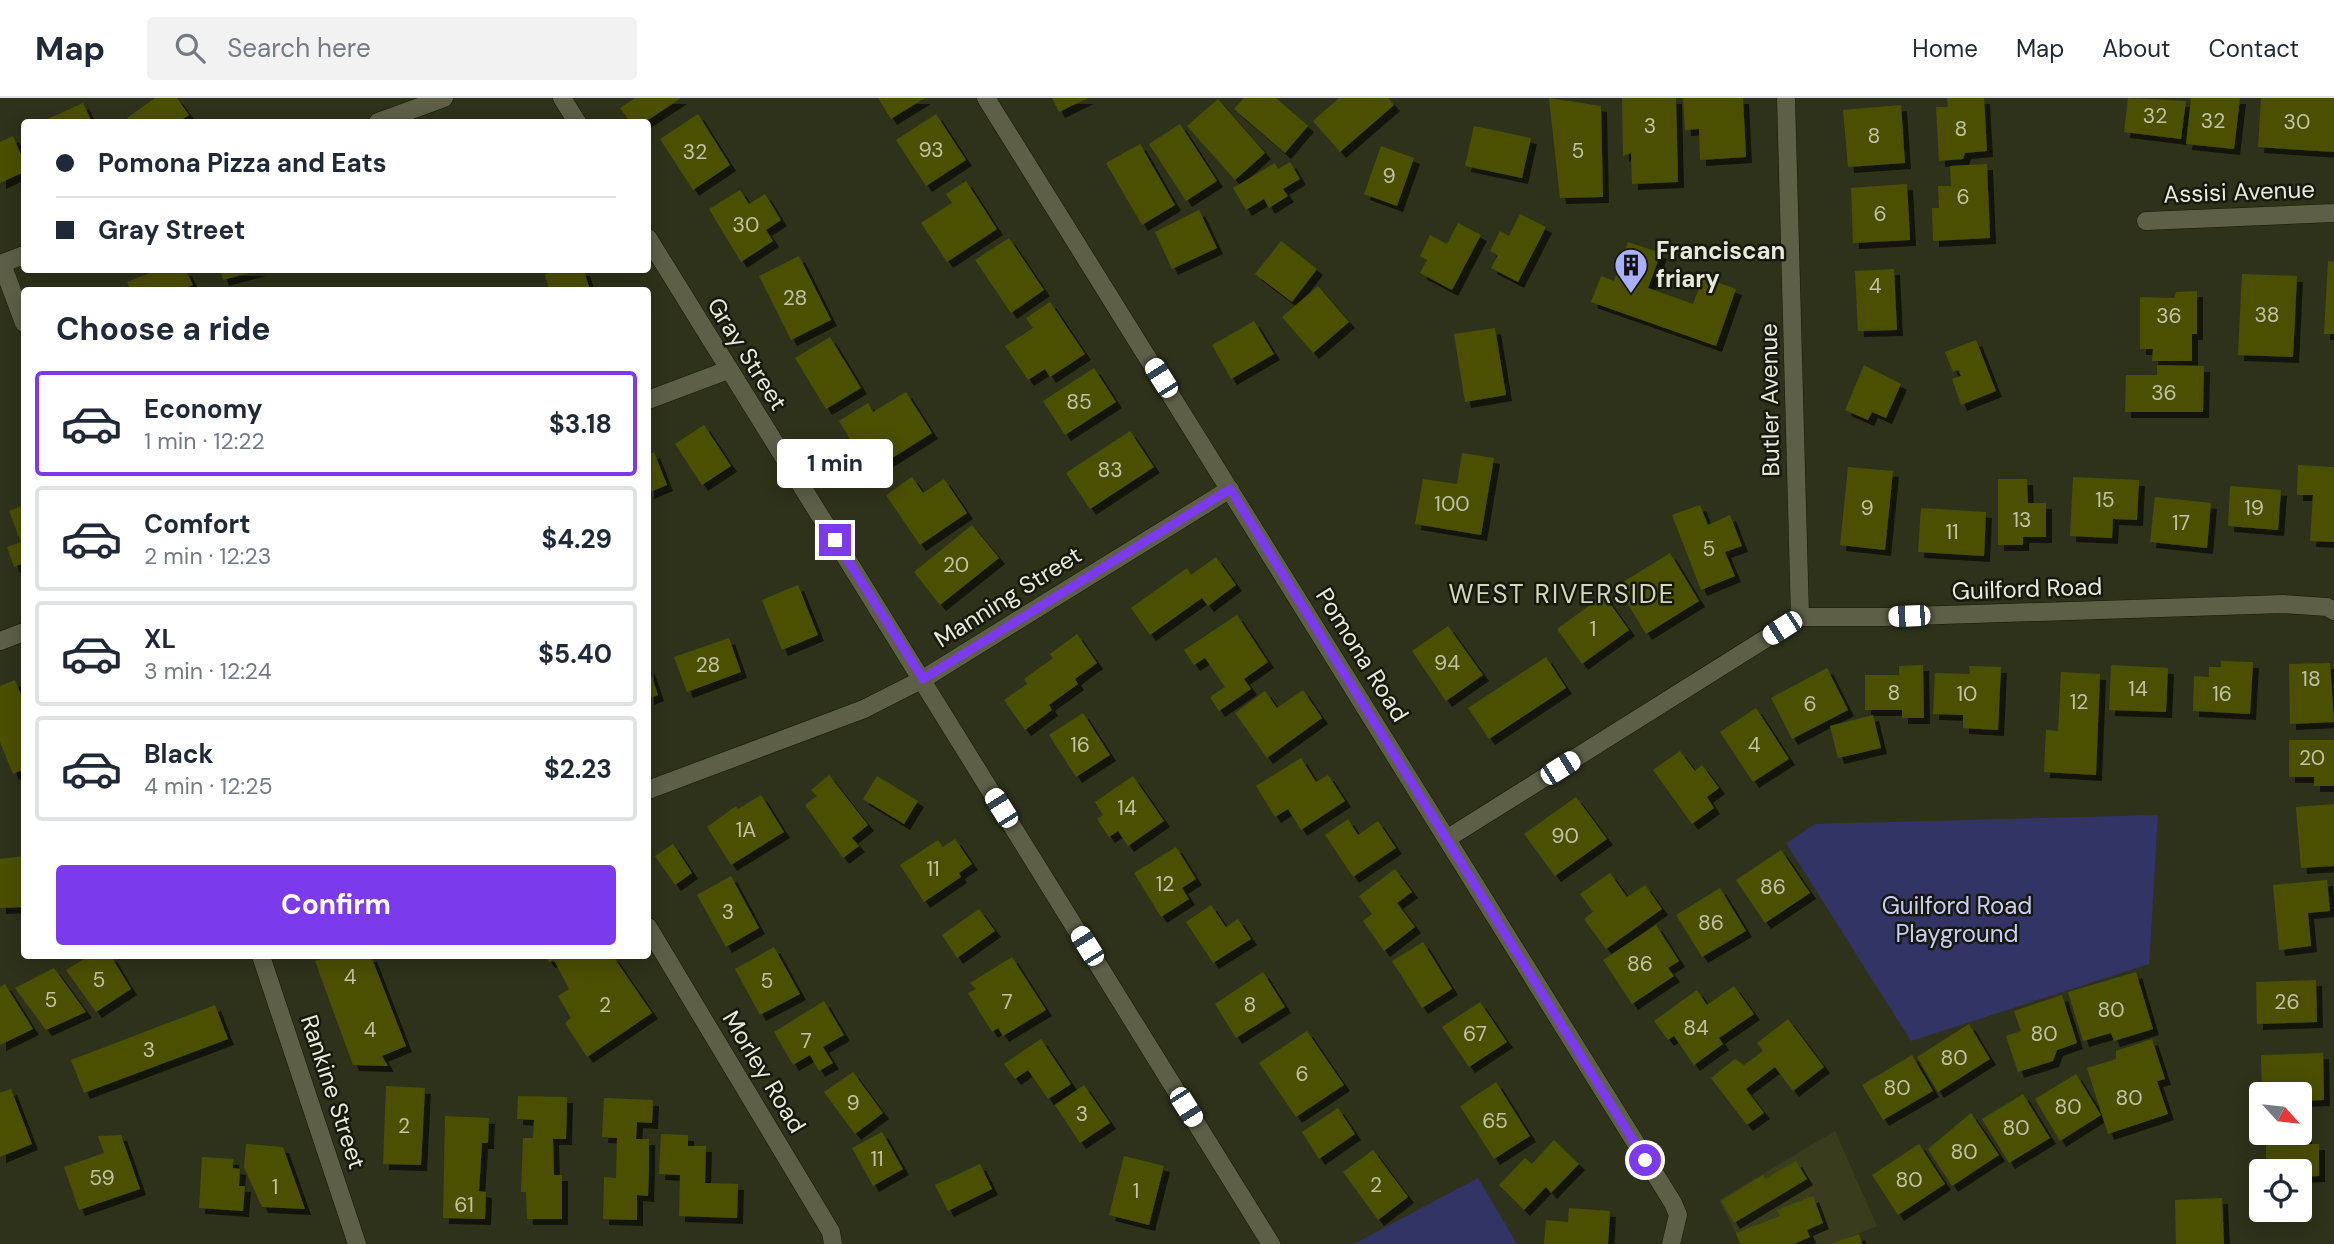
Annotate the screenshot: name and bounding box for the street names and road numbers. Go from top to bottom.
street label: Assisi Avenue [2163,173,2315,210]
street label: Gray Street [700,291,794,416]
street label: Butler Avenue [1753,323,1786,477]
street label: Manning Street [928,539,1087,654]
street label: Guilford Road [1951,570,2103,607]
street label: Pomona Road [1309,582,1416,727]
street label: Morley Road [716,1005,813,1139]
street label: Rankine Street [294,1011,373,1173]

